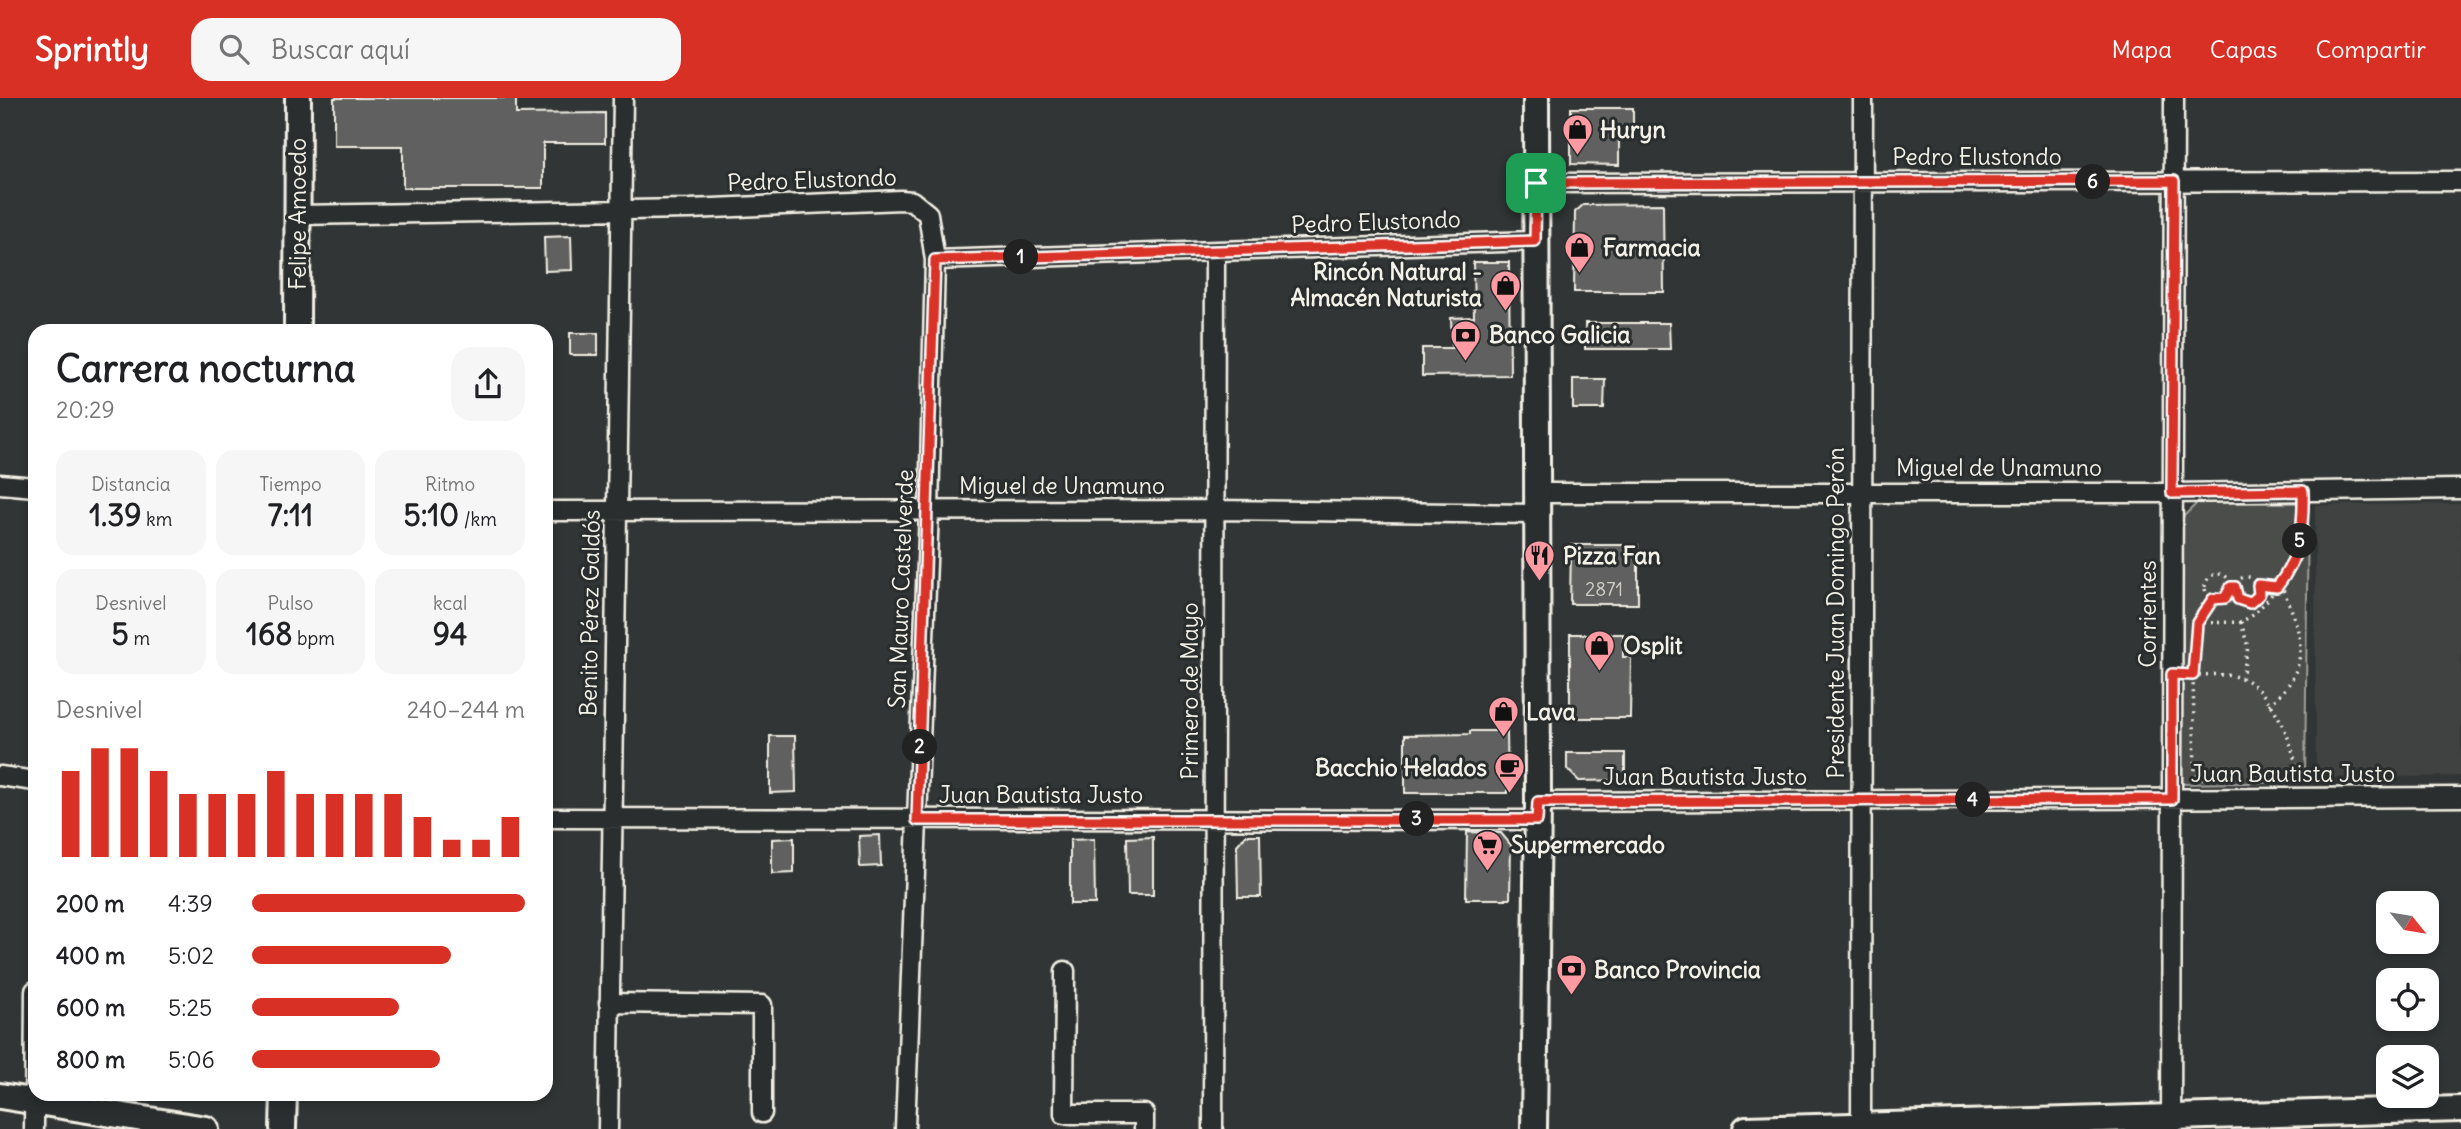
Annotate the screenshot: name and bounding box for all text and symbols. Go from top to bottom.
search box [191,18,681,81]
text: Sprintly [35,28,149,70]
icon: search [215,30,253,68]
text: Buscar aquí [271,33,410,66]
text: Mapa [2111,34,2172,64]
text: Capas [2210,34,2277,64]
text: Compartir [2315,34,2426,64]
shop icon: Huryn [1560,113,1594,157]
place label: Huryn [1600,115,1666,144]
street label: Felipe Amoedo [283,138,312,290]
street label: Pedro Elustondo [1892,142,2062,171]
pin [1506,153,1566,213]
street label: Pedro Elustondo [727,162,897,197]
icon: arrive [1517,164,1555,202]
pin: 6 [2076,164,2110,200]
text: 6 [2087,169,2098,193]
street label: Pedro Elustondo [1291,204,1461,239]
shop icon: Farmacia [1563,231,1597,275]
place label: Farmacia [1603,233,1701,262]
pin: 1 [1004,240,1038,274]
text: 1 [1017,244,1024,268]
place label: Rincón Natural - Almacén Naturista [1291,257,1482,312]
shop icon: Rincón Natural - Almacén Naturista [1488,268,1522,312]
bank icon: Banco Galicia [1449,318,1483,362]
place label: Banco Galicia [1489,320,1630,349]
text: Carrera nocturna [56,345,355,392]
button: share [451,347,525,421]
text: 20:29 [56,395,115,424]
street label: Presidente Juan Domingo Perón [1821,447,1850,779]
street label: Miguel de Unamuno [1896,453,2102,482]
street label: San Mauro Castelverde [882,469,919,709]
street label: Miguel de Unamuno [959,471,1165,500]
text: Distancia [91,472,171,496]
text: Tiempo [259,472,322,496]
text: Ritmo [425,472,475,496]
text: 1.39 [89,496,142,534]
text: 7:11 [268,496,313,534]
text: 5:10 [403,496,459,534]
text: km [142,507,172,531]
text: /km [459,507,497,531]
street label: Benito Pérez Galdós [573,509,606,717]
pin: 5 [2282,524,2318,558]
text: 5 [2294,528,2305,552]
restaurant icon: Pizza Fan [1523,539,1557,583]
place label: Pizza Fan [1563,541,1661,570]
street label: Corrientes [2133,560,2162,668]
house number: 2871 [1585,577,1623,601]
text: Desnivel [95,591,166,615]
text: Pulso [267,591,314,615]
text: kcal [433,591,467,615]
street label: Primero de Mayo [1175,602,1204,780]
text: 5 [112,615,129,653]
text: 168 [246,615,292,653]
text: 94 [433,615,467,653]
text: m [129,626,150,650]
text: bpm [292,626,335,650]
shop icon: Osplit [1583,629,1617,673]
place label: Osplit [1623,631,1683,660]
text: Desnivel [56,695,142,724]
text: 240–244 m [407,695,525,724]
shop icon: Lava [1486,695,1520,739]
place label: Lava [1526,697,1576,726]
pin: 2 [902,730,937,764]
text: 2 [914,734,925,758]
cafe icon: Bacchio Helados [1493,751,1527,795]
place label: Bacchio Helados [1315,753,1487,782]
street label: Juan Bautista Justo [2191,759,2395,788]
street label: Juan Bautista Justo [1603,762,1807,791]
street label: Juan Bautista Justo [939,780,1143,809]
pin: 4 [1955,782,1990,818]
text: 4 [1967,787,1978,811]
pin: 3 [1400,802,1434,836]
text: 3 [1411,806,1422,830]
supermarket icon: Supermercado [1471,828,1505,872]
place label: Supermercado [1511,830,1665,859]
text: 200 m [56,889,125,918]
text: 4:39 [168,889,213,918]
north arrow [2376,891,2440,954]
map controls [2376,891,2439,1108]
text: 400 m [56,941,125,970]
text: 5:02 [168,941,214,970]
bank icon: Banco Provincia [1554,953,1588,997]
place label: Banco Provincia [1594,955,1761,984]
button: locate [2376,968,2439,1031]
text: 600 m [56,993,125,1022]
text: 5:25 [168,993,212,1022]
text: 800 m [56,1045,125,1074]
text: 5:06 [168,1045,215,1074]
button: layers [2376,1045,2439,1108]

